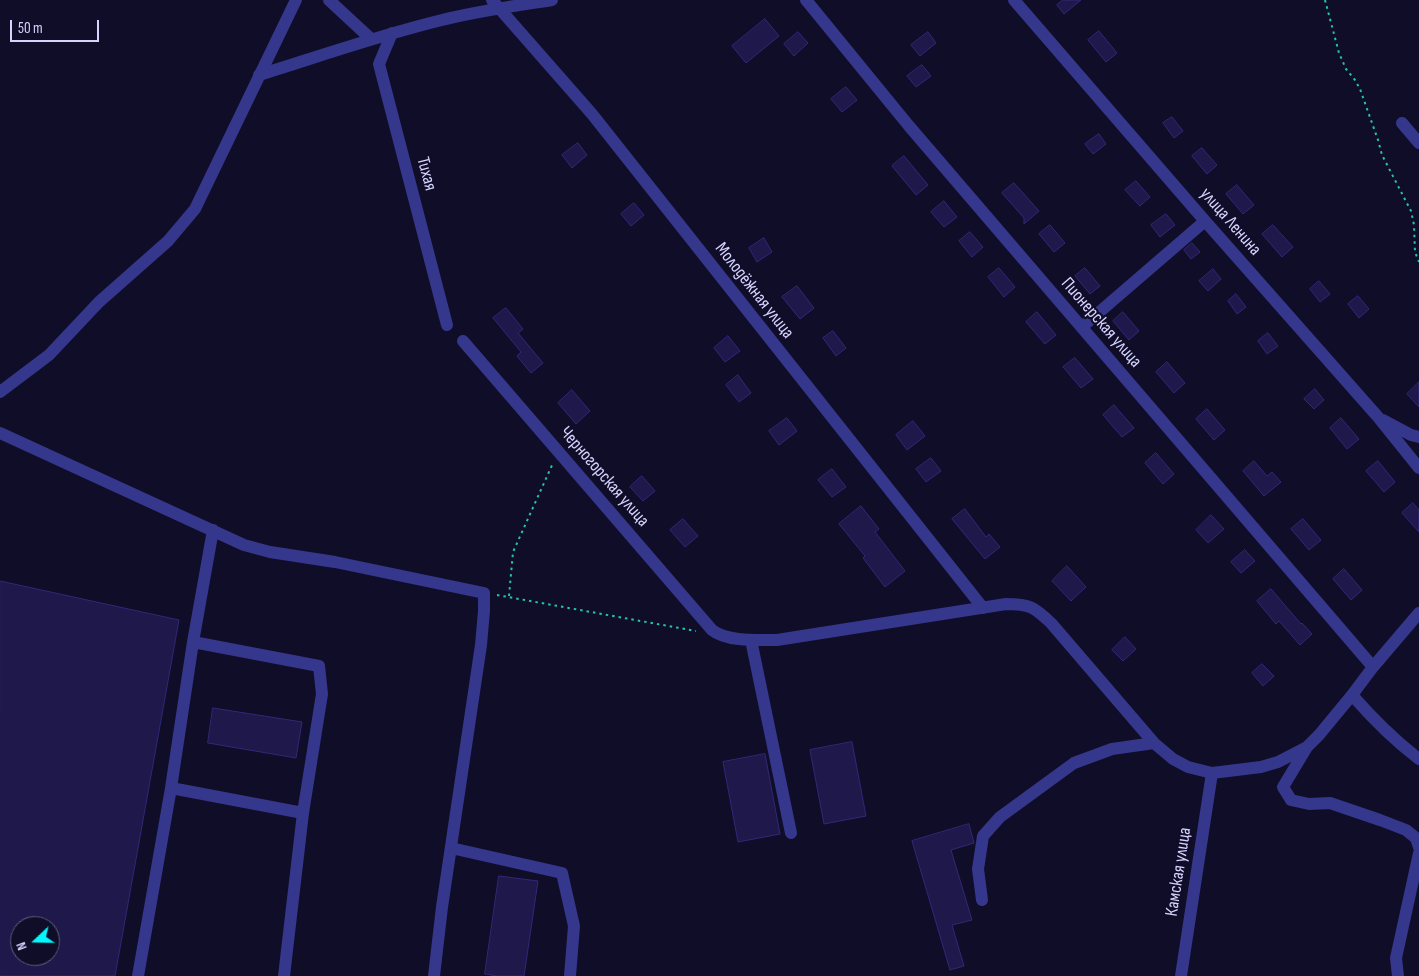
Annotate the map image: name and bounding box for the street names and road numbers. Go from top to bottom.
street label: Тихая [411,155,441,193]
street label: улица Ленина [1195,184,1265,260]
street label: Молодёжная улица [710,239,798,343]
street label: Пионерская улица [1056,274,1146,372]
street label: Черногорская улица [555,422,653,532]
street label: Камская улица [1161,826,1197,918]

